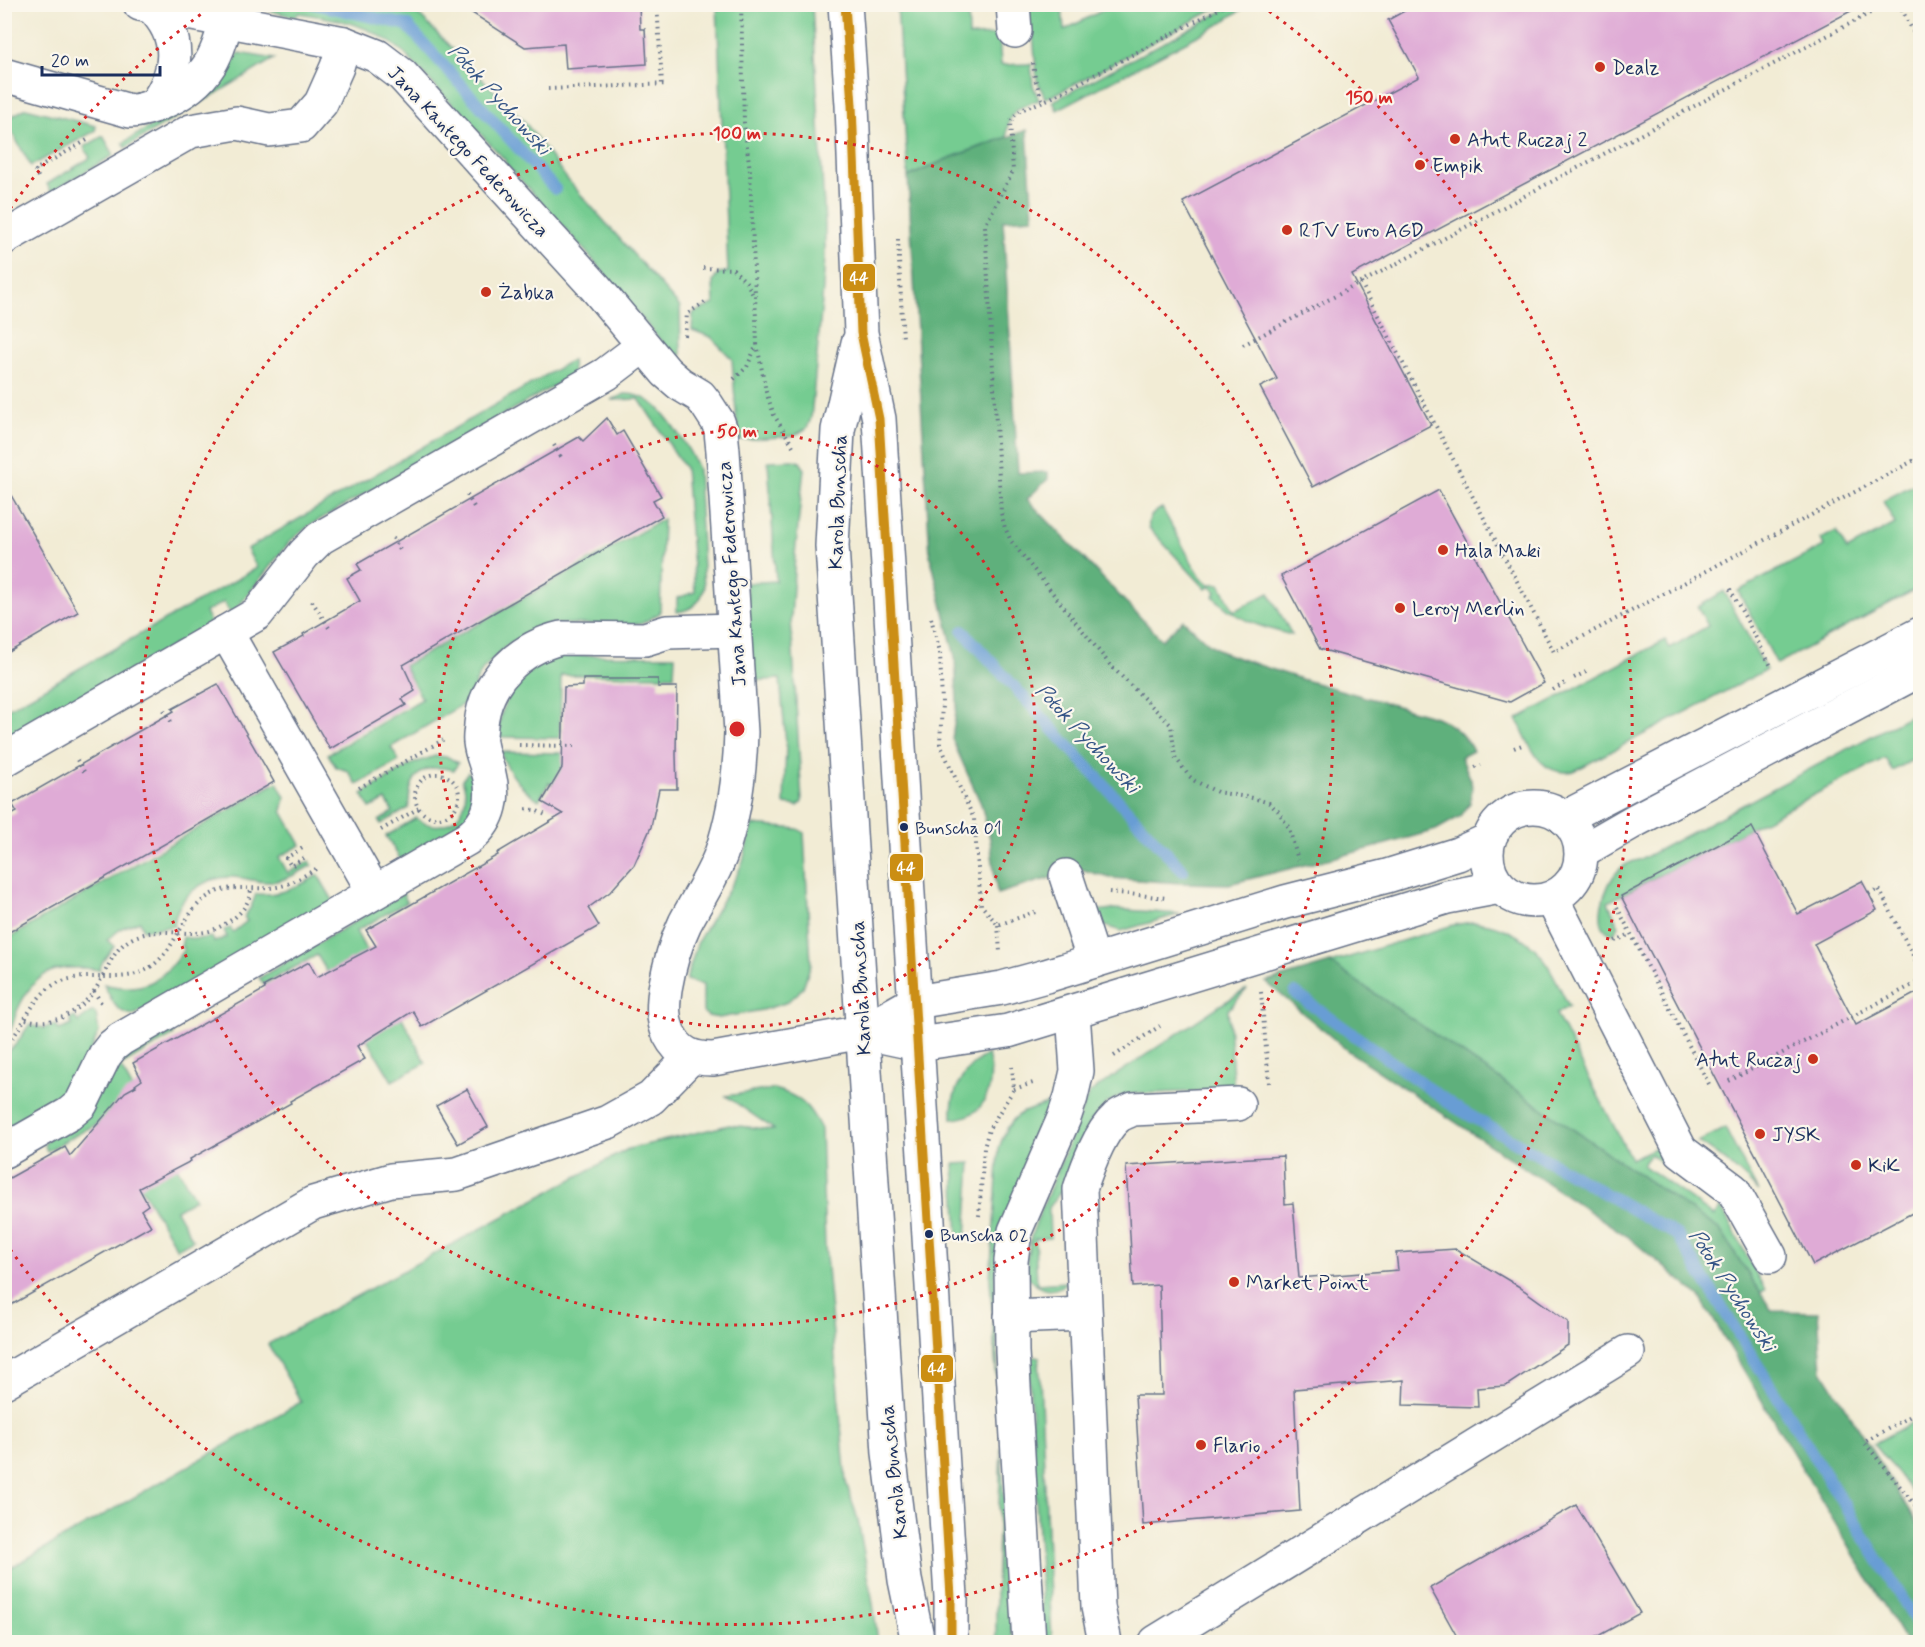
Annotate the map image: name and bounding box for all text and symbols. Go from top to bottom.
water label: Potok Pychowski [442,38,558,163]
scale bar [42,39,160,77]
text: 20 m [51,49,89,73]
place label: Dealz [1612,55,1659,82]
street label: Jana Kantego Federowicza [380,60,555,245]
marker: Dealz [1593,60,1607,74]
text: 150 m [1345,86,1393,110]
text: 100 m [713,122,761,146]
place label: Atut Ruczaj 2 [1467,127,1587,154]
marker: Atut Ruczaj 2 [1448,132,1462,146]
place label: Empik [1432,153,1483,180]
marker: Empik [1413,158,1427,172]
place label: RTV Euro AGD [1299,218,1424,245]
marker: RTV Euro AGD [1280,223,1294,237]
line badge: 44 [842,263,876,292]
text: 44 [849,268,869,289]
place label: Żabka [498,280,554,307]
marker: Żabka [479,285,493,299]
text: 50 m [717,420,757,444]
street label: Karola Bunscha [823,434,854,570]
street label: Jana Kantego Federowicza [711,460,755,688]
place label: Hala Maki [1455,538,1541,565]
marker: Hala Maki [1436,543,1450,557]
place label: Leroy Merlin [1412,596,1525,623]
marker: Leroy Merlin [1393,601,1407,615]
water label: Potok Pychowski [1029,678,1147,801]
centre of rings [727,719,747,739]
place label: Bunscha 01 [915,817,1002,841]
marker: Bunscha 01 [898,821,910,833]
line badge: 44 [889,853,924,882]
text: 44 [896,858,916,879]
street label: Karola Bunscha [844,920,879,1056]
place label: Atut Ruczaj [1696,1047,1801,1074]
marker: Atut Ruczaj [1806,1052,1820,1066]
place label: JYSK [1772,1122,1820,1149]
marker: JYSK [1753,1127,1767,1141]
place label: KiK [1868,1153,1901,1180]
marker: KiK [1849,1158,1863,1172]
place label: Bunscha 02 [940,1224,1028,1248]
water label: Potok Pychowski [1682,1224,1783,1359]
marker: Bunscha 02 [923,1228,935,1240]
place label: Market Point [1246,1270,1369,1297]
marker: Market Point [1227,1275,1241,1289]
line badge: 44 [920,1354,954,1383]
text: 44 [927,1359,947,1380]
street label: Karola Bunscha [874,1403,915,1540]
place label: Flario [1213,1433,1261,1460]
marker: Flario [1194,1438,1208,1452]

